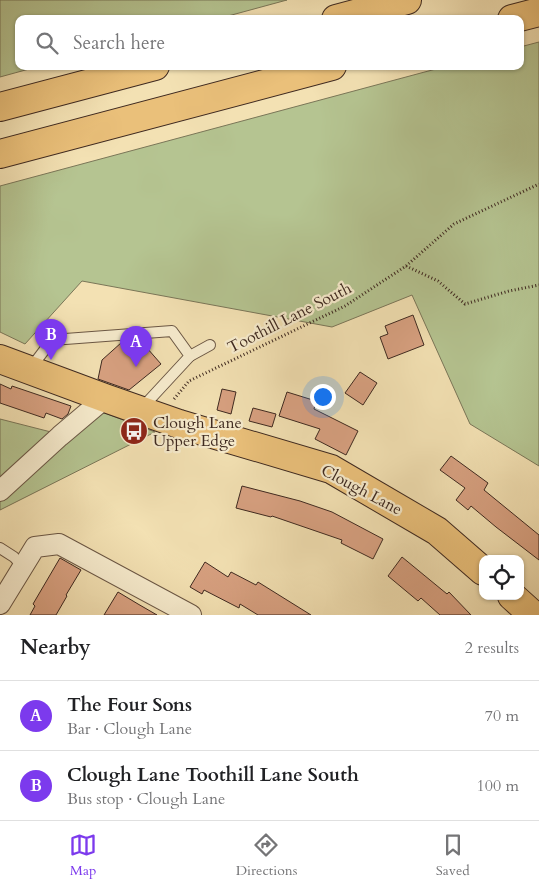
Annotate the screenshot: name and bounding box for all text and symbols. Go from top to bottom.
search box [15,15,524,70]
icon: search [33,29,61,57]
text: Search here [73,30,165,56]
street label: Toothill Lane South [224,277,355,359]
pin: B [35,319,67,360]
pin: A [120,326,152,367]
your location [310,384,336,410]
place label: Clough Lane Upper Edge [153,412,242,452]
bus stop icon: Clough Lane Upper Edge [119,416,149,446]
street label: Clough Lane [317,459,406,520]
map controls [479,555,524,600]
button: locate [479,555,524,600]
text: Nearby [20,633,91,662]
text: 2 results [465,637,519,659]
text: The Four Sons [67,692,192,718]
text: A [30,705,42,727]
text: 70 m [485,705,519,727]
text: Bar · Clough Lane [67,718,192,740]
text: Clough Lane Toothill Lane South [67,762,359,788]
text: B [30,775,42,797]
text: 100 m [477,775,519,797]
text: Bus stop · Clough Lane [67,788,225,810]
tab: Map [69,831,97,880]
tab: Directions [236,831,297,880]
tab: Saved [436,831,470,880]

